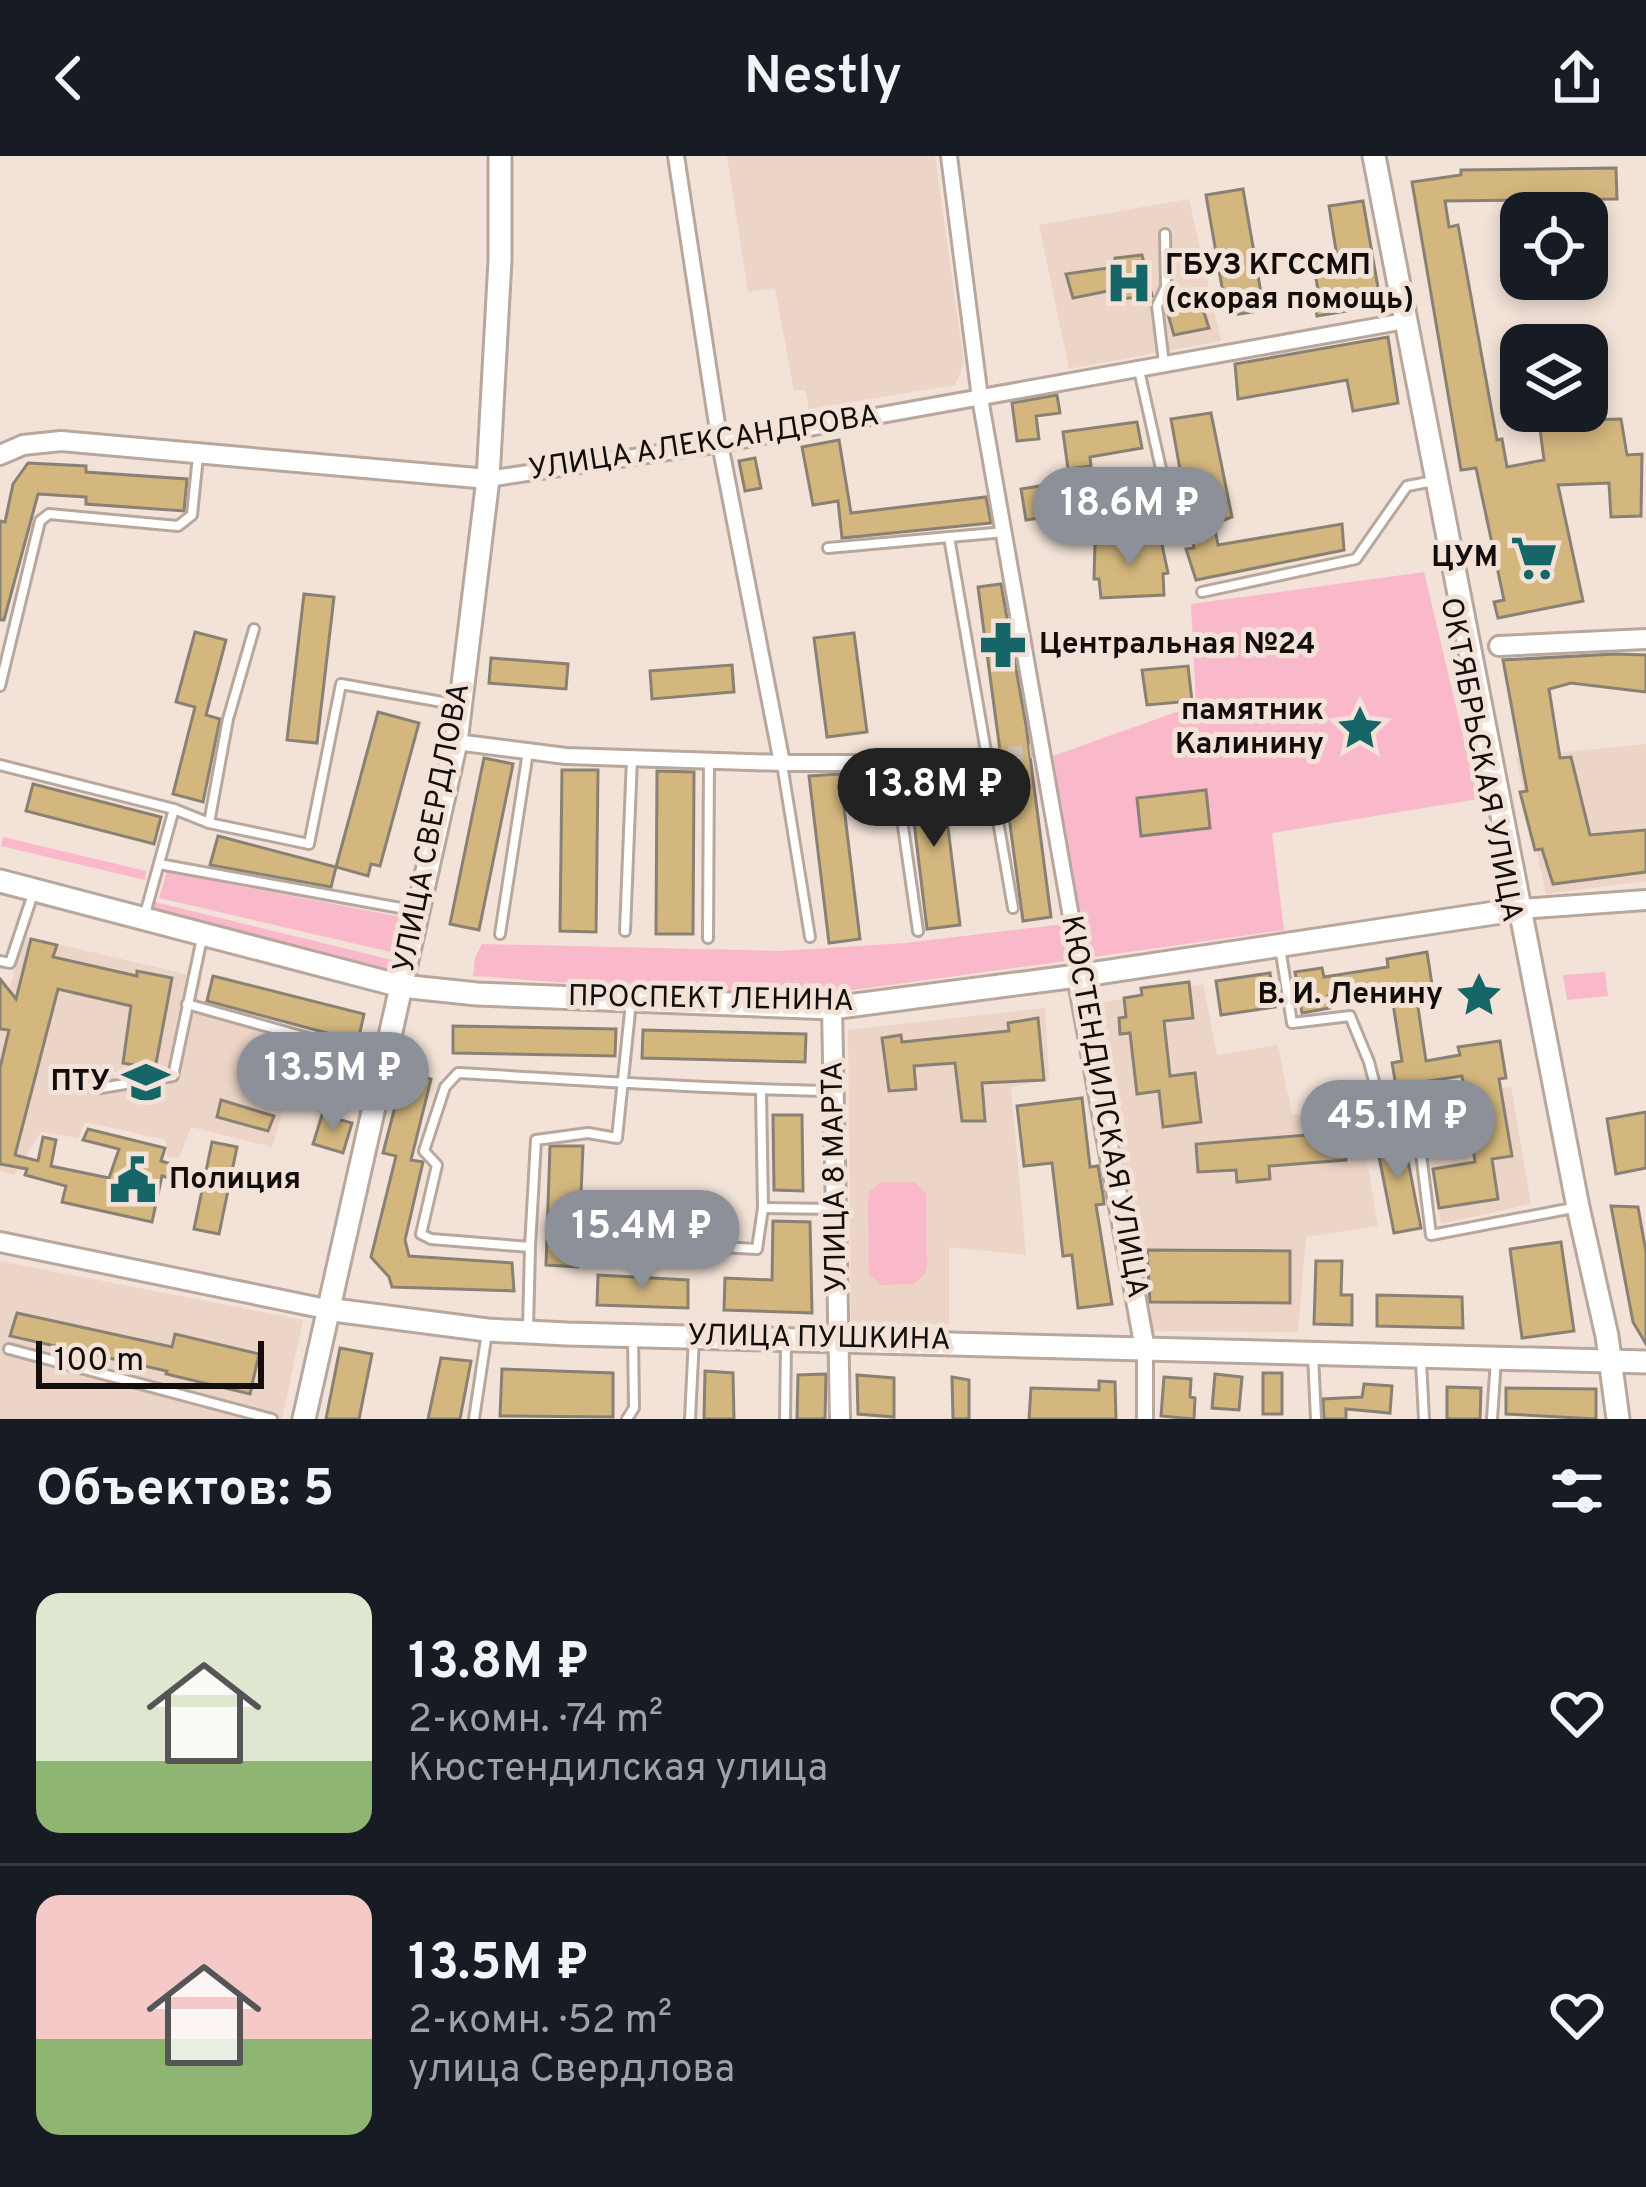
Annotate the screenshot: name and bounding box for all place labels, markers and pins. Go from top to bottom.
place label: ГБУЗ КГССМП (скорая помощь) [1165,248,1414,319]
hospital icon: ГБУЗ КГССМП (скорая помощь) [1104,258,1154,308]
pin: 18.6M ₽ [1019,467,1241,569]
supermarket icon: ЦУМ [1509,533,1559,583]
place label: ЦУМ [1431,540,1498,577]
pharmacy icon: Центральная №24 [978,620,1028,670]
place label: Центральная №24 [1039,627,1316,664]
place label: памятник Калинину [1175,693,1324,764]
place icon: памятник Калинину [1335,703,1385,753]
pin: 13.8M ₽ [823,748,1045,850]
place icon: В. И. Ленину [1454,970,1504,1020]
place label: В. И. Ленину [1258,977,1443,1014]
pin: 13.5M ₽ [222,1032,444,1134]
school or university icon: ПТУ [121,1057,171,1107]
place label: ПТУ [50,1064,110,1101]
pin: 45.1M ₽ [1287,1080,1509,1182]
public building icon: Полиция [108,1155,158,1205]
place label: Полиция [169,1162,301,1199]
pin: 15.4M ₽ [531,1190,753,1292]

